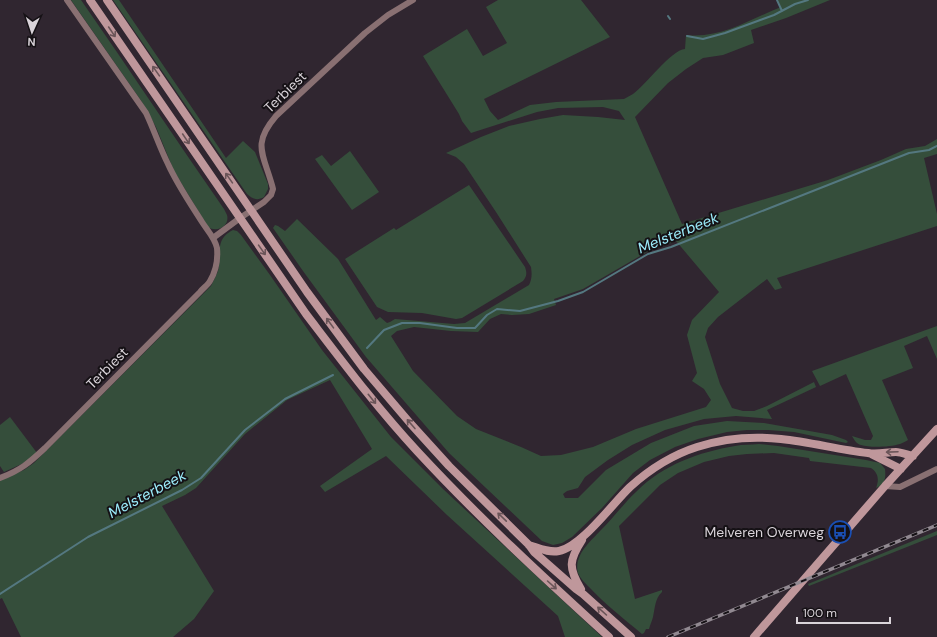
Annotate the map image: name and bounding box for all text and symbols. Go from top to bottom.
north arrow [12,12,52,52]
one-way arrow [108,26,116,37]
text: N [27,35,36,49]
one-way arrow [152,65,160,76]
street label: Terbiest [260,67,310,117]
one-way arrow [182,134,190,145]
one-way arrow [225,172,233,183]
water label: Melsterbeek [635,208,722,258]
one-way arrow [258,244,266,255]
one-way arrow [326,317,334,328]
street label: Terbiest [82,343,132,393]
one-way arrow [368,393,377,404]
one-way arrow [406,419,416,429]
one-way arrow [886,448,899,456]
water label: Melsterbeek [104,465,190,523]
one-way arrow [497,513,507,522]
bus stop icon: Melveren Overweg [827,519,853,545]
place label: Melveren Overweg [704,523,824,541]
one-way arrow [547,580,557,589]
scale bar [797,599,890,625]
text: 100 m [803,605,837,621]
one-way arrow [597,606,607,616]

